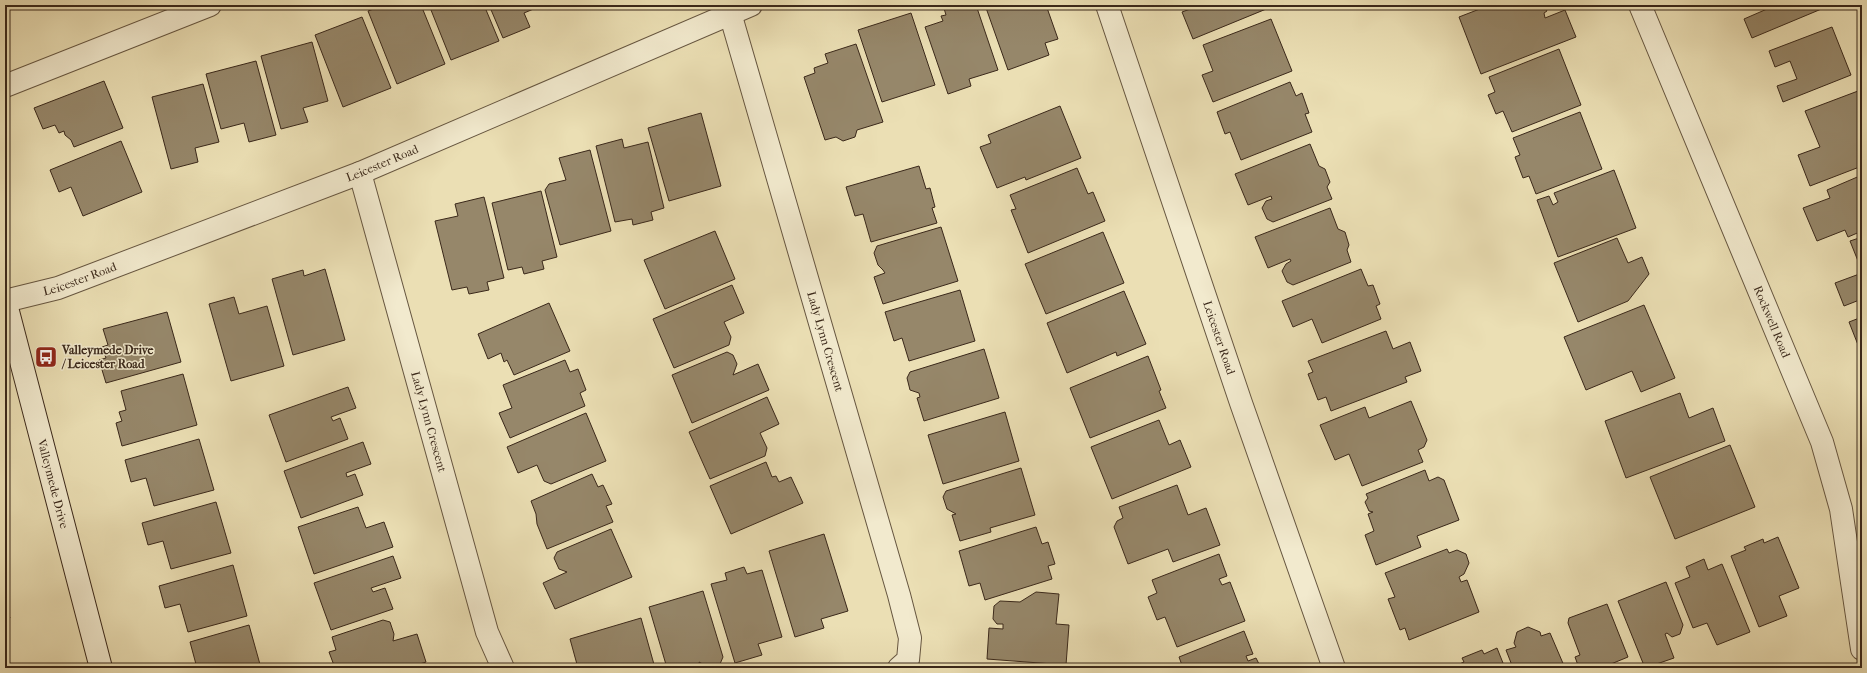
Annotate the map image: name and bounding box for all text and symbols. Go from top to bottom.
street label: Leicester Road [344,142,421,185]
street label: Leicester Road [42,259,119,298]
street label: Rockwell Road [1751,284,1793,360]
street label: Lady Lynn Crescent [804,290,847,394]
street label: Leicester Road [1200,299,1238,377]
place label: Valleymede Drive / Leicester Road [61,343,154,371]
bus stop icon: Valleymede Drive / Leicester Road [33,344,59,370]
street label: Lady Lynn Crescent [408,370,450,474]
street label: Valleymede Drive [34,437,71,530]

